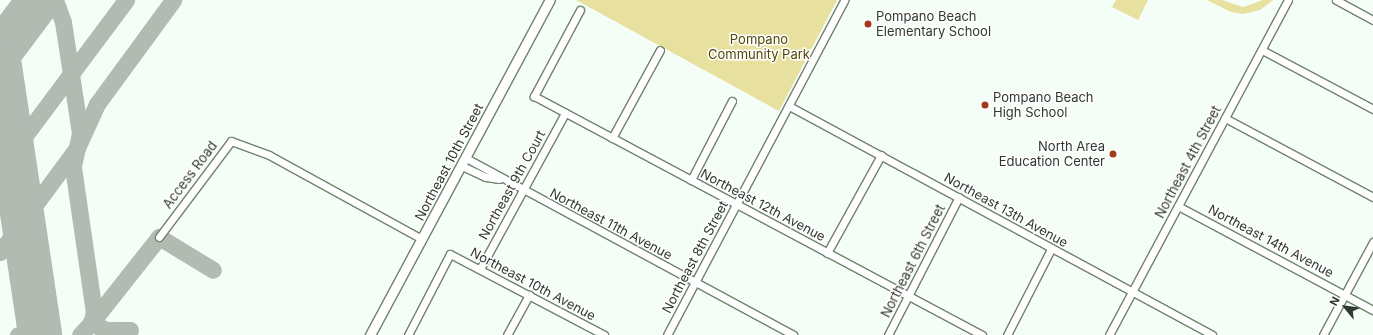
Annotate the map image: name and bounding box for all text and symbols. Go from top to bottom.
place label: Pompano Beach Elementary School [876,9,991,40]
marker: Pompano Beach Elementary School [863,19,873,29]
park label: Pompano Community Park [708,32,810,63]
place label: Pompano Beach High School [993,90,1094,121]
marker: Pompano Beach High School [980,100,990,110]
street label: Northeast 10th Street [412,101,486,223]
street label: Northeast 4th Street [1152,103,1224,221]
street label: Northeast 9th Court [475,128,549,242]
street label: Access Road [160,138,220,212]
place label: North Area Education Center [999,139,1105,170]
marker: North Area Education Center [1108,149,1118,159]
street label: Northeast 12th Avenue [698,166,828,244]
street label: Northeast 13th Avenue [941,169,1071,251]
street label: Northeast 11th Avenue [547,185,675,263]
street label: Northeast 8th Street [659,198,731,316]
street label: Northeast 14th Avenue [1206,201,1336,281]
street label: Northeast 6th Street [878,202,948,320]
street label: Northeast 10th Avenue [468,244,598,324]
north arrow [1325,287,1365,327]
text: N [1326,294,1343,308]

